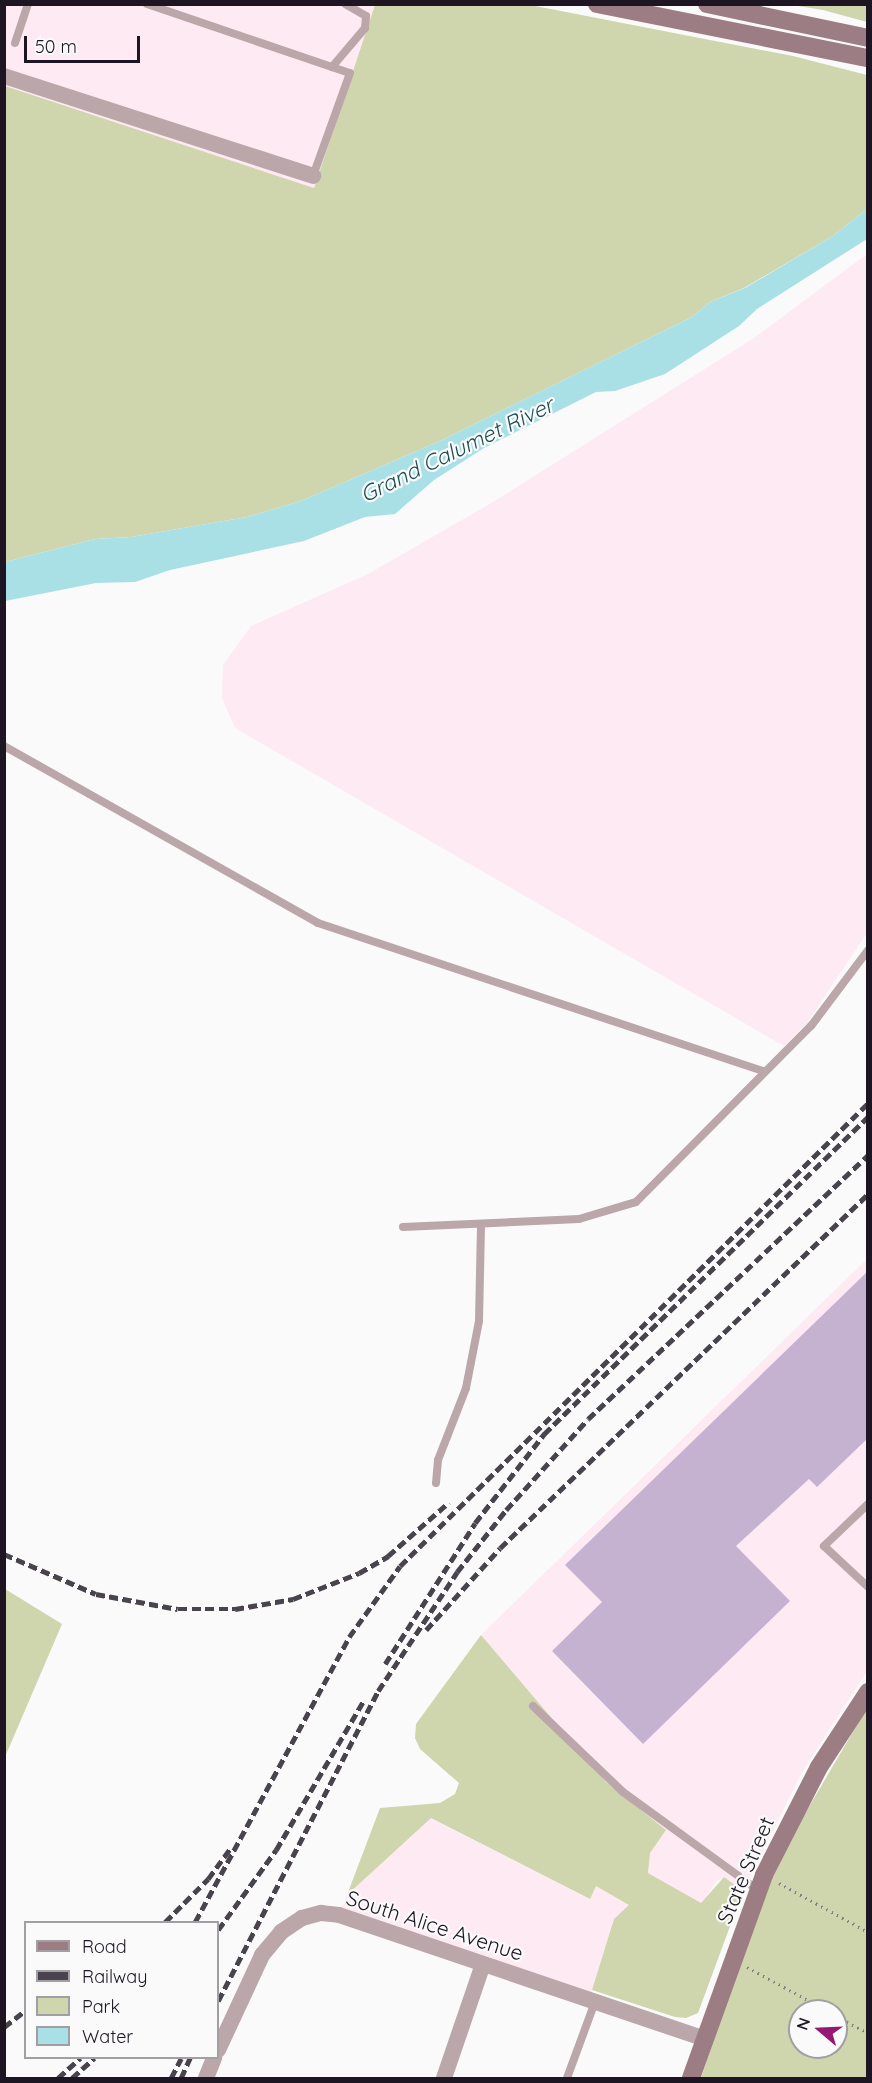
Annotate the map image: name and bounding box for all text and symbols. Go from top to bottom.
scale bar [27,24,142,62]
text: 50 m [35,35,77,58]
water label: Grand Calumet River [356,392,558,508]
street label: State Street [711,1813,779,1927]
street label: South Alice Avenue [343,1885,527,1965]
legend [24,1921,219,2059]
text: Road [82,1935,127,1958]
text: Railway [82,1965,148,1988]
text: Park [82,1995,120,2018]
north arrow [788,1999,848,2059]
text: N [791,2015,814,2033]
text: Water [82,2025,133,2048]

